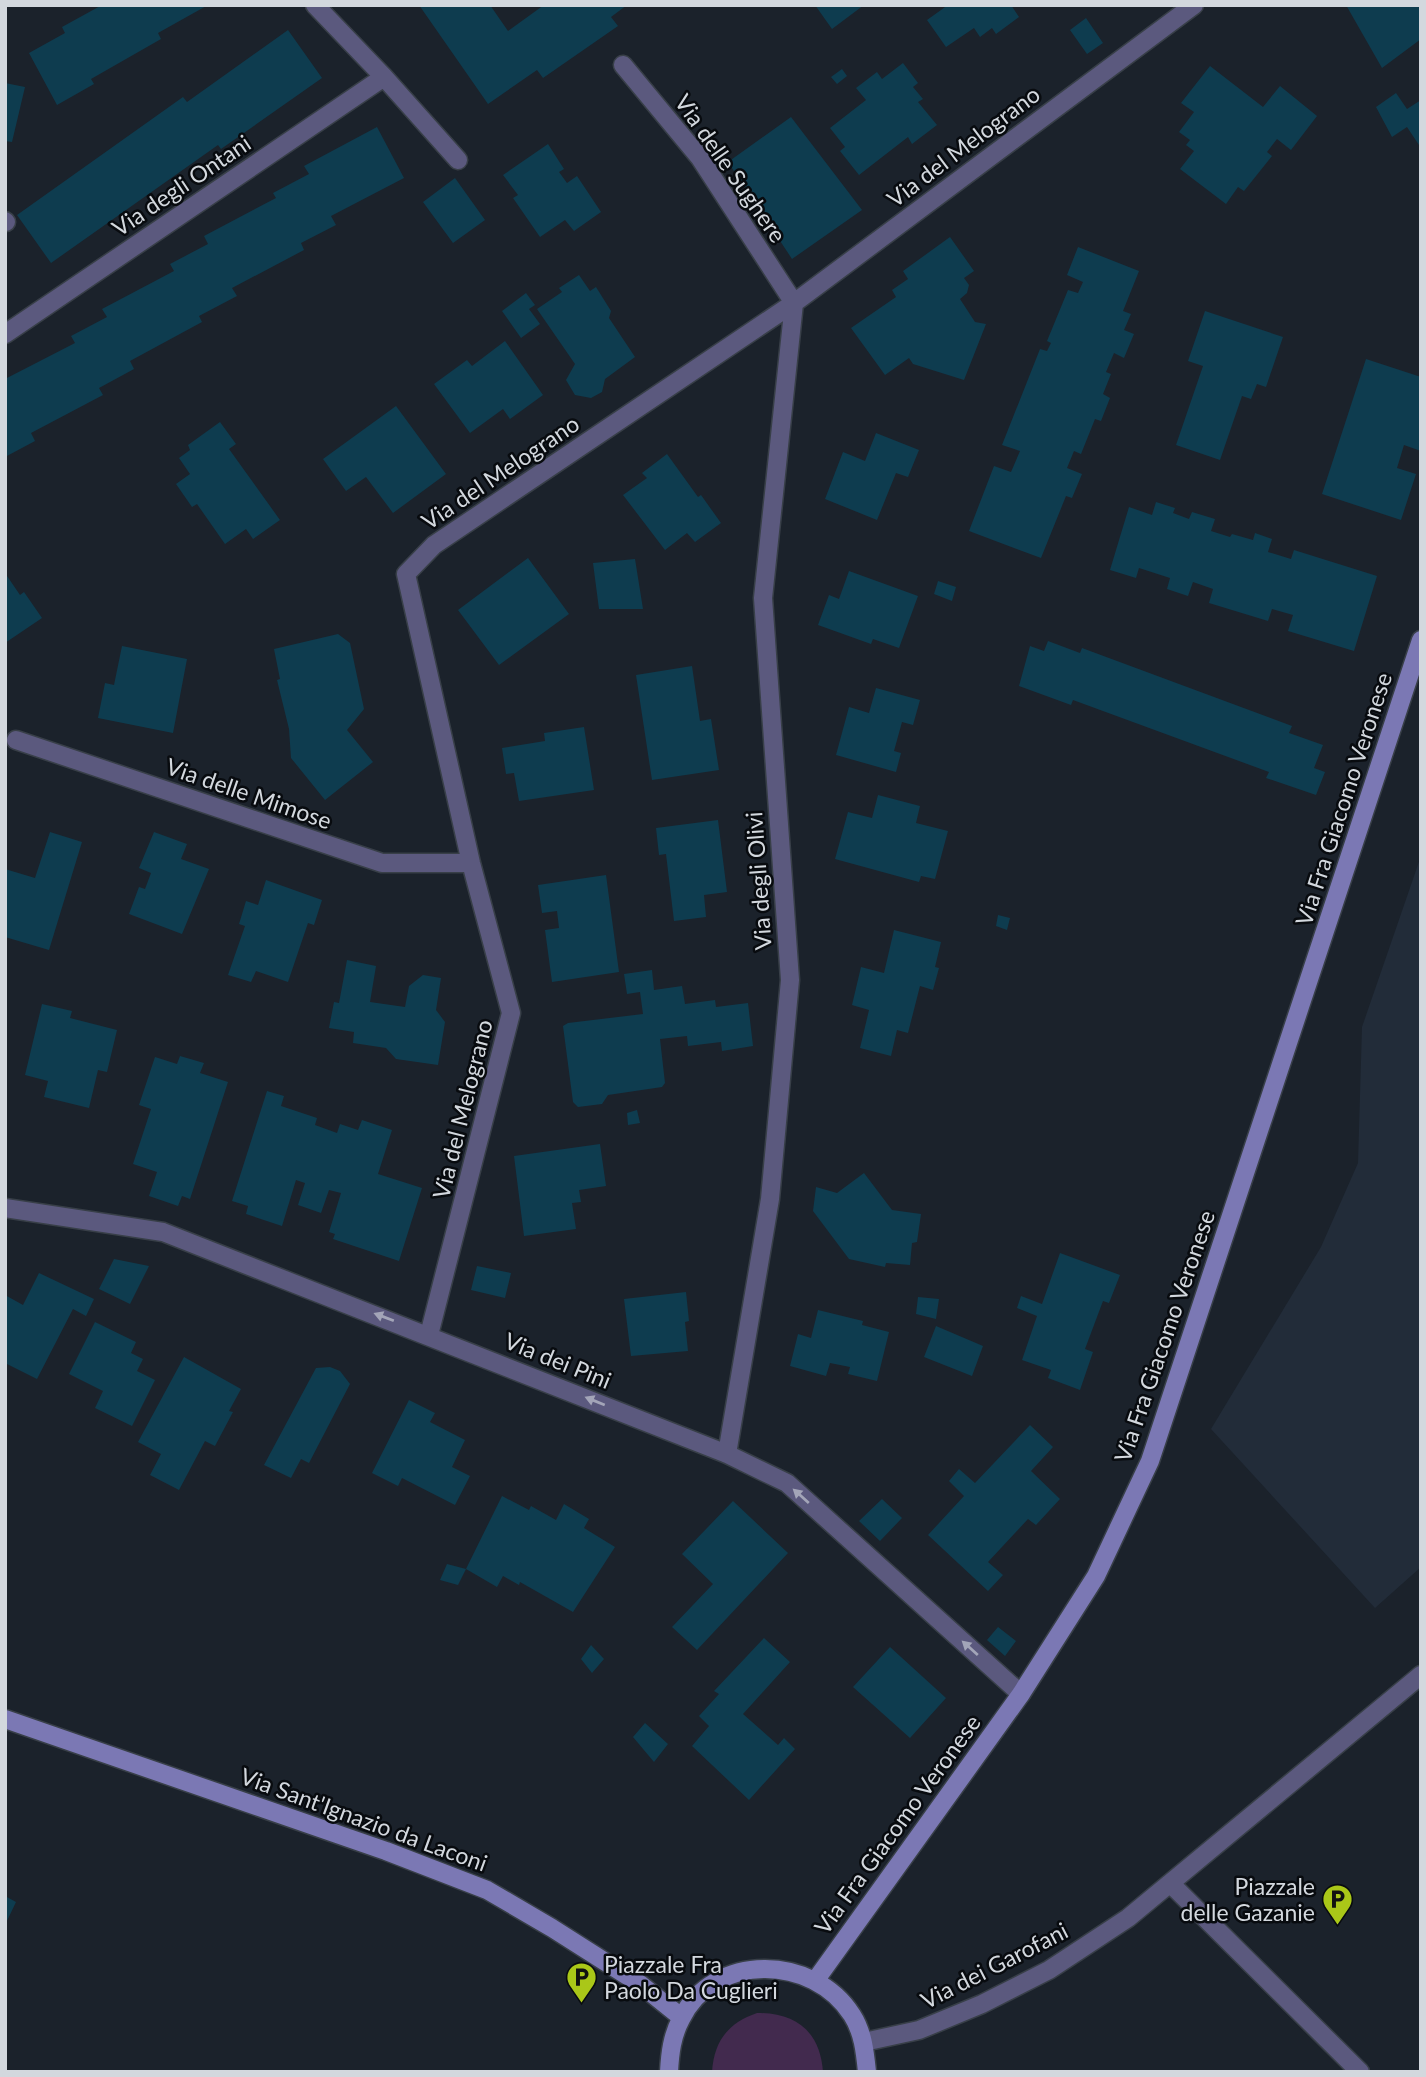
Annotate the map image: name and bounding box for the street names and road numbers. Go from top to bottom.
street label: Via del Melograno [881,80,1045,212]
street label: Via delle Sughere [670,89,792,247]
street label: Via degli Ontani [106,128,256,242]
street label: Via del Melograno [416,409,584,535]
street label: Via Fra Giacomo Veronese [1289,669,1397,929]
street label: Via delle Mimose [163,752,335,834]
street label: Via degli Olivi [739,811,777,951]
street label: Via del Melograno [426,1016,498,1202]
street label: Via Fra Giacomo Veronese [1108,1206,1220,1466]
street label: Via dei Pini [501,1326,615,1394]
street label: Via Fra Giacomo Veronese [808,1709,986,1939]
street label: Via Sant'Ignazio da Laconi [237,1761,491,1877]
street label: Via dei Garofani [916,1916,1072,2014]

